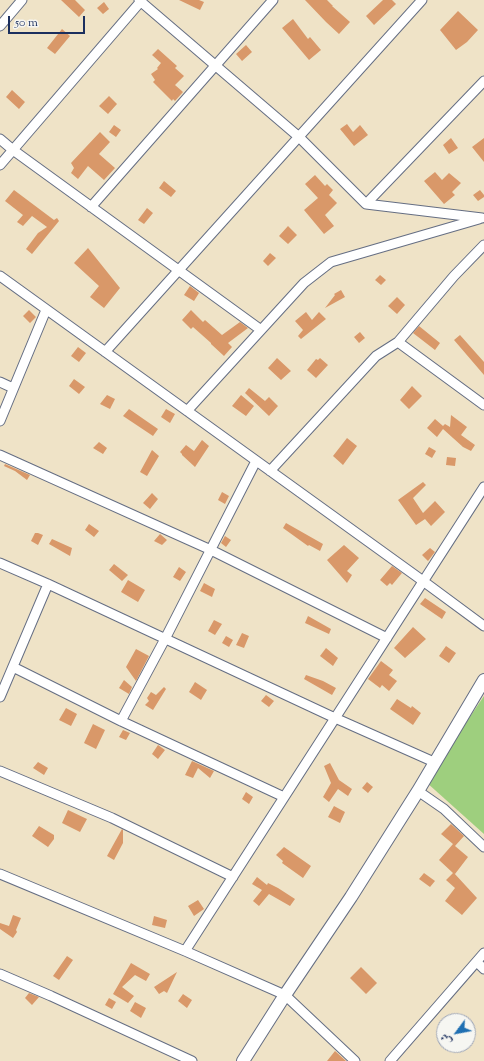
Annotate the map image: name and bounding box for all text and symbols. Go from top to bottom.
scale bar [10,8,87,34]
text: 50 m [15,14,38,32]
north arrow [436,1013,476,1053]
text: ش [437,1030,456,1048]

